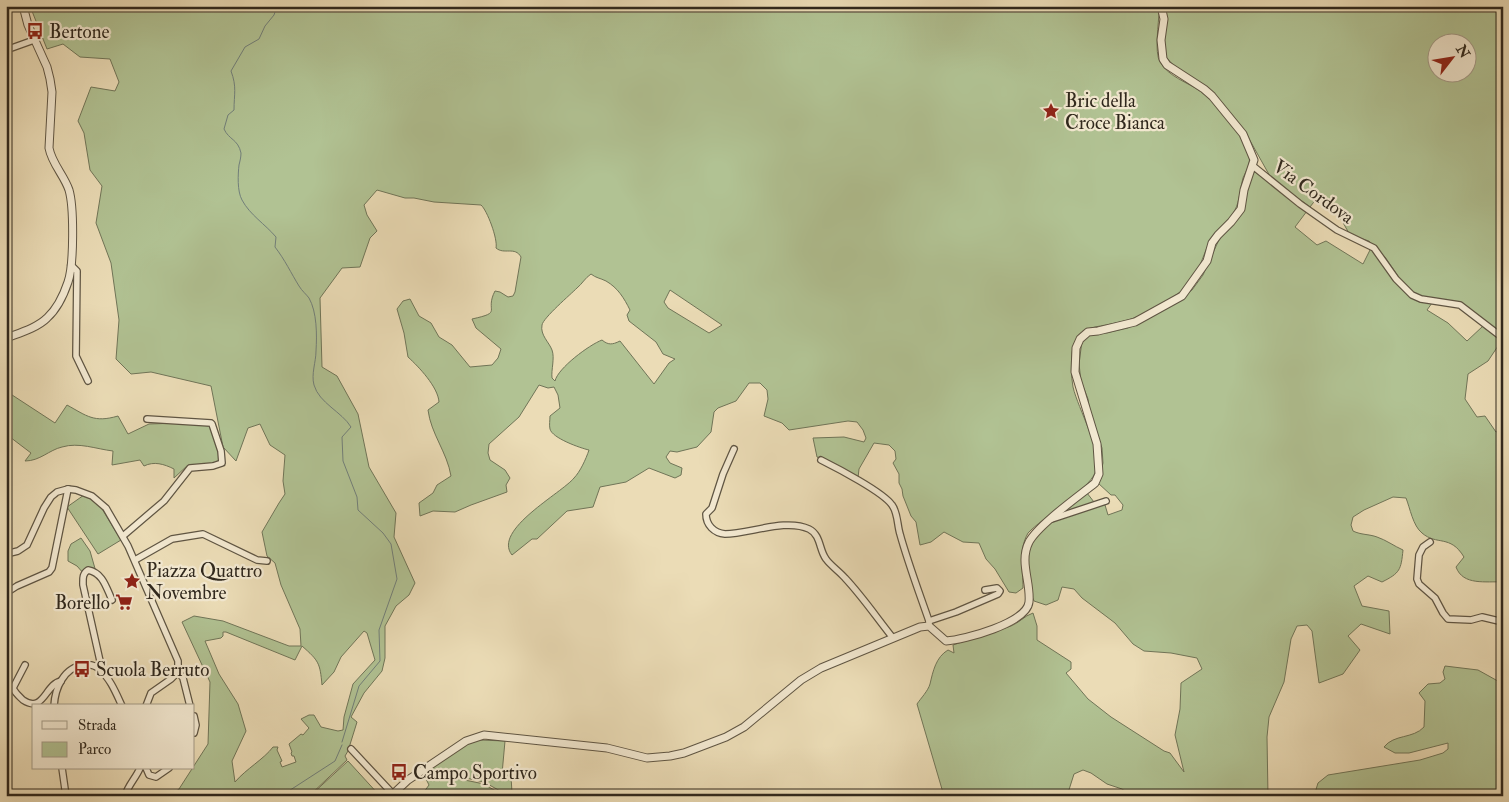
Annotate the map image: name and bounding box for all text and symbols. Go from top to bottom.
place label: Bertone [49,20,110,44]
bus stop icon: Bertone [25,21,45,41]
north arrow [1426,32,1476,82]
text: N [1452,41,1473,62]
place label: Bric della Croce Bianca [1065,89,1165,135]
place icon: Bric della Croce Bianca [1041,101,1061,121]
street label: Via Cordova [1268,154,1359,229]
place label: Piazza Quattro Novembre [146,559,262,605]
place icon: Piazza Quattro Novembre [122,571,142,591]
place label: Borello [55,591,110,615]
supermarket icon: Borello [114,592,134,612]
place label: Scuola Berruto [96,658,209,682]
bus stop icon: Scuola Berruto [72,659,92,679]
legend [32,704,195,770]
text: Strada [78,716,117,735]
text: Parco [78,740,111,759]
place label: Campo Sportivo [413,761,537,786]
bus stop icon: Campo Sportivo [389,762,409,782]

